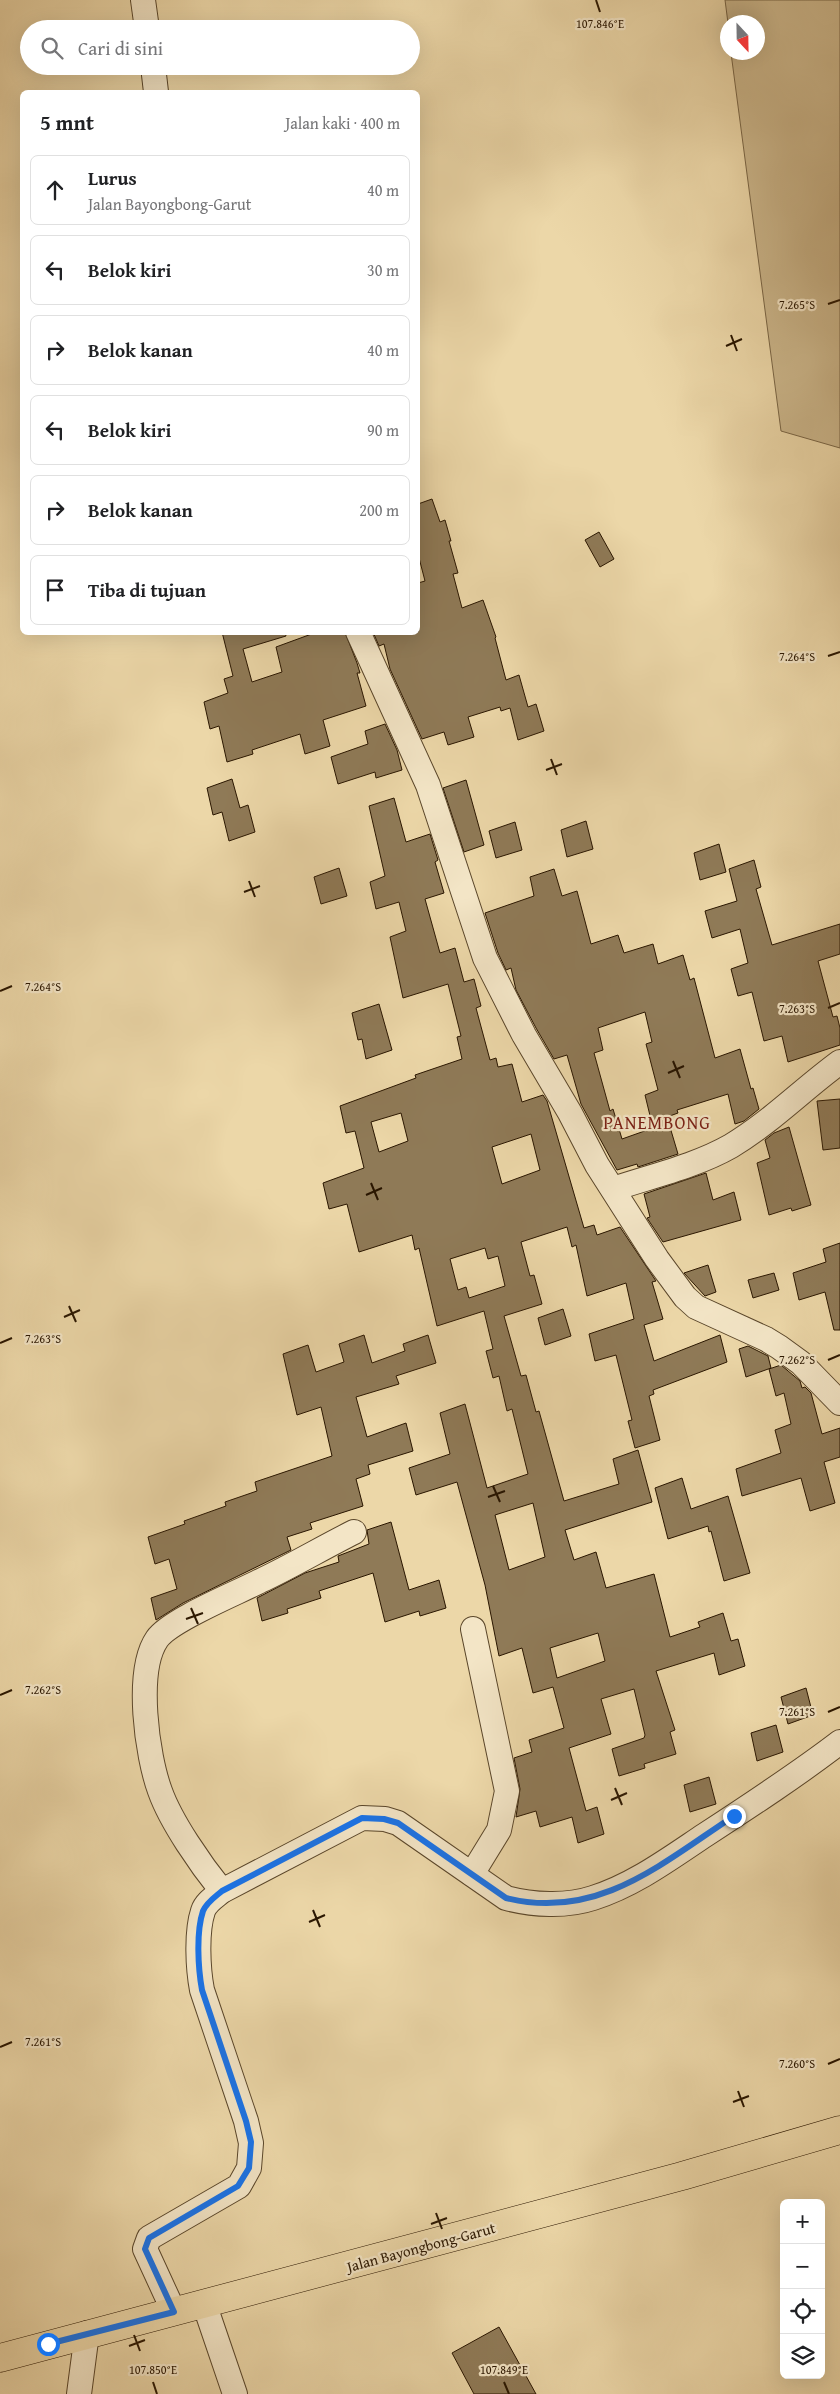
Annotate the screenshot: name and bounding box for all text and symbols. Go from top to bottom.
text: 107.846°E [576,15,624,32]
north arrow [720,15,765,60]
search box [20,20,420,75]
icon: search [38,34,66,62]
text: Cari di sini [78,34,163,62]
text: 5 mnt [40,107,94,138]
text: Jalan kaki · 400 m [285,111,400,135]
text: Lurus [88,164,137,192]
icon: ahead [41,176,69,204]
text: 40 m [367,178,399,202]
text: Jalan Bayongbong-Garut [88,192,251,216]
icon: left [41,256,69,284]
text: Belok kiri [88,256,171,284]
text: 30 m [367,258,399,282]
text: 7.265°S [779,296,815,313]
icon: right [41,336,69,364]
text: Belok kanan [88,336,193,364]
text: 40 m [367,338,399,362]
icon: left [41,416,69,444]
text: Belok kiri [88,416,171,444]
text: 90 m [367,418,399,442]
icon: right [41,496,69,524]
text: Belok kanan [88,496,193,524]
text: 200 m [359,498,399,522]
icon: arrive [41,576,69,604]
text: Tiba di tujuan [88,576,206,604]
text: 7.264°S [779,648,815,665]
text: 7.264°S [25,978,61,995]
text: 7.263°S [779,1000,815,1017]
district label: PANEMBONG [603,1109,711,1136]
text: 7.263°S [25,1330,61,1347]
text: 7.262°S [779,1351,815,1368]
text: 7.262°S [25,1681,61,1698]
text: 7.261°S [779,1703,815,1720]
route end [723,1805,746,1828]
text: 7.261°S [25,2033,61,2050]
text: 7.260°S [779,2055,815,2072]
map controls [780,2199,825,2379]
button: + [780,2199,825,2244]
street label: Jalan Bayongbong-Garut [342,2217,498,2277]
button: − [780,2244,825,2289]
button: locate [780,2289,825,2334]
route start [37,2333,60,2356]
button: layers [780,2334,825,2379]
text: 107.850°E [129,2361,177,2378]
text: 107.849°E [480,2361,528,2378]

